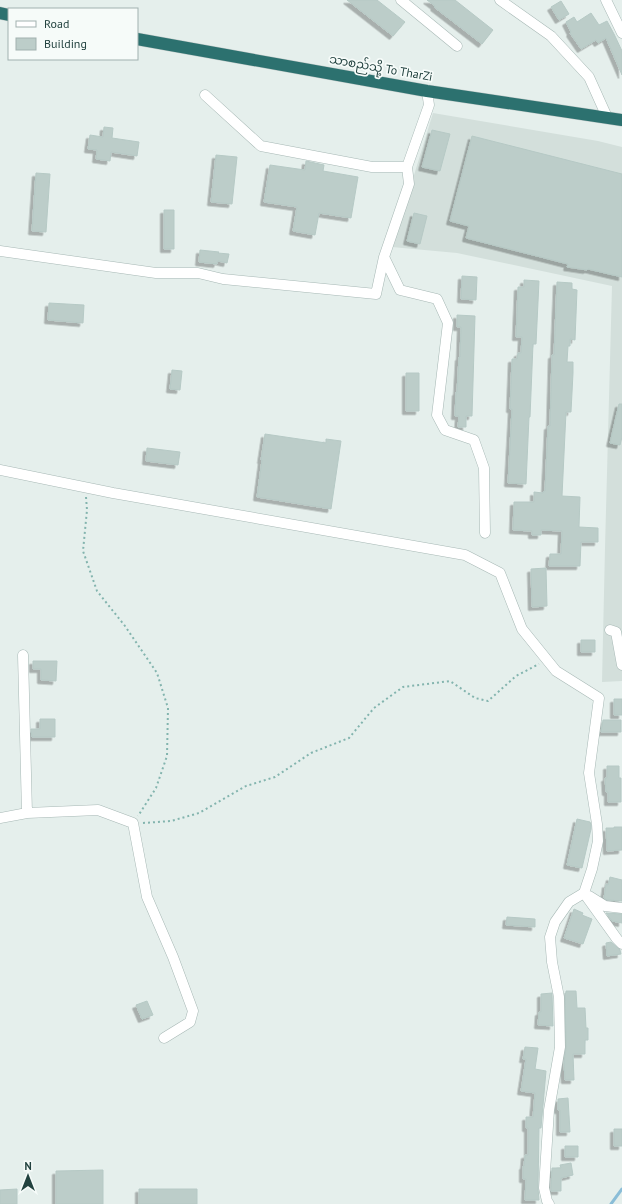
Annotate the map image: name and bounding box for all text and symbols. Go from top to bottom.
legend [8,8,138,60]
text: Road [44,16,69,31]
text: Building [44,36,87,51]
street label: သာစည်သို့ To TharZi [328,50,434,87]
north arrow [8,1156,48,1196]
text: N [24,1159,32,1173]

